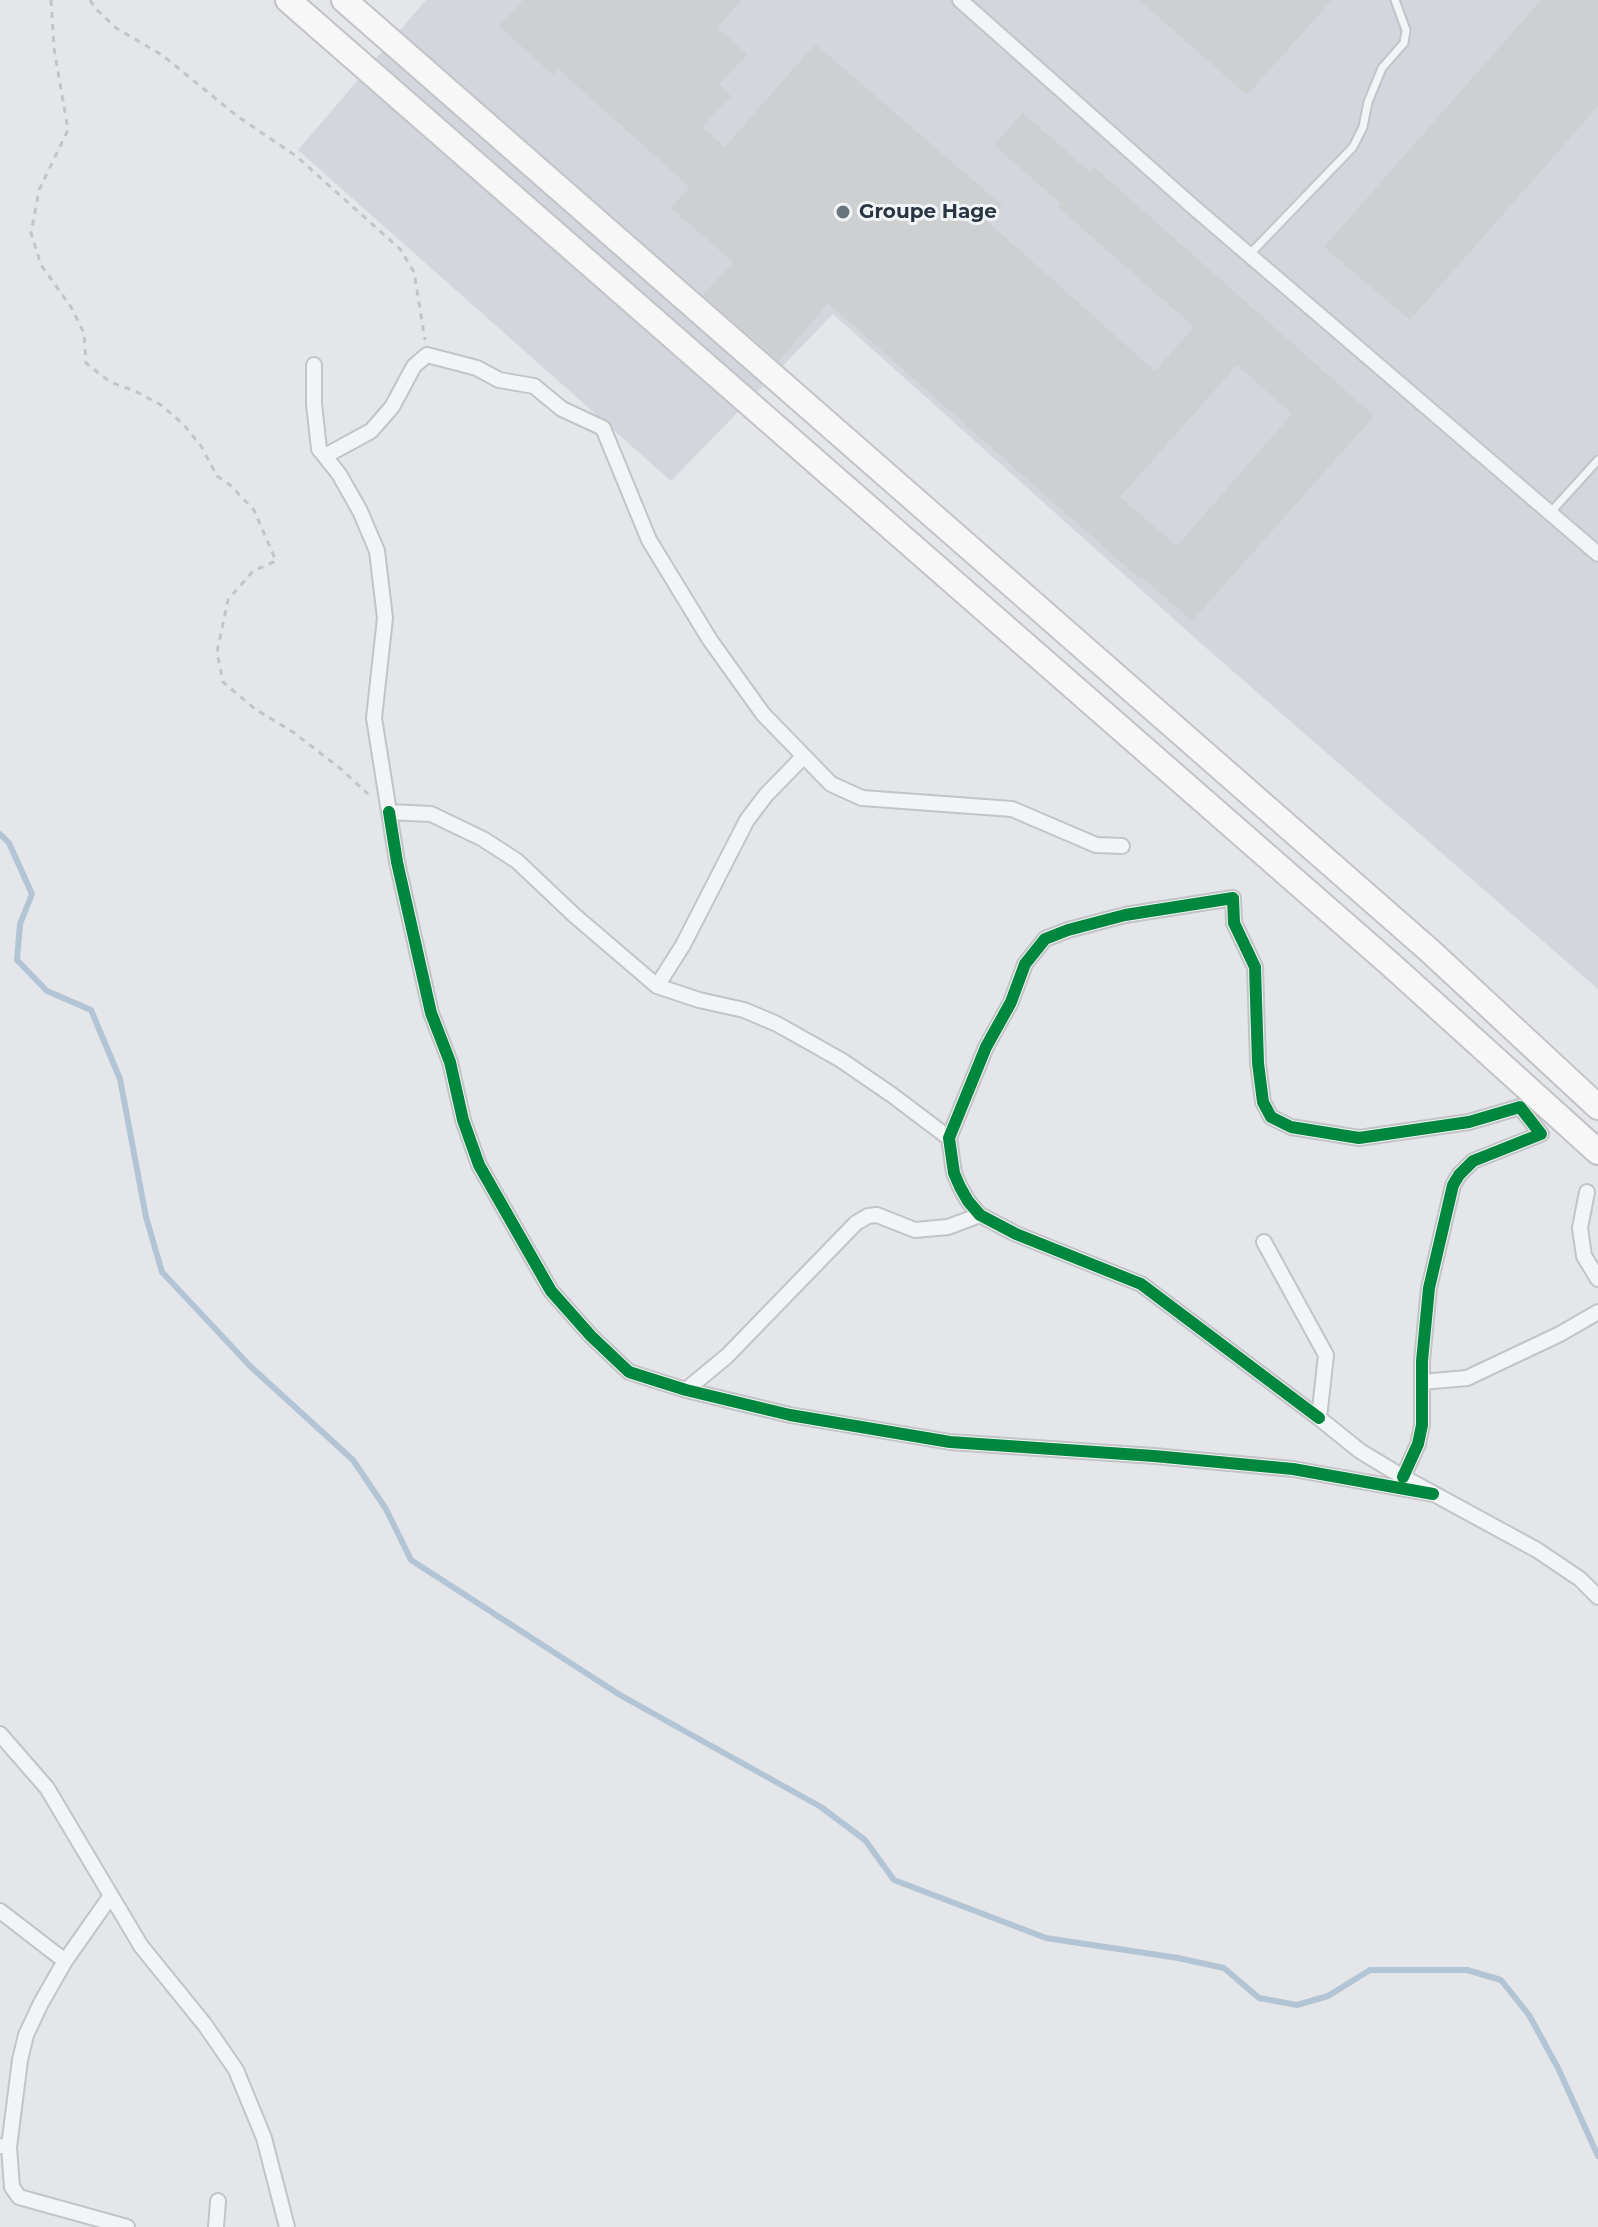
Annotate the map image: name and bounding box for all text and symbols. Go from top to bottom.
place label: Groupe Hage [859,200,997,224]
marker: Groupe Hage [834,203,852,221]

